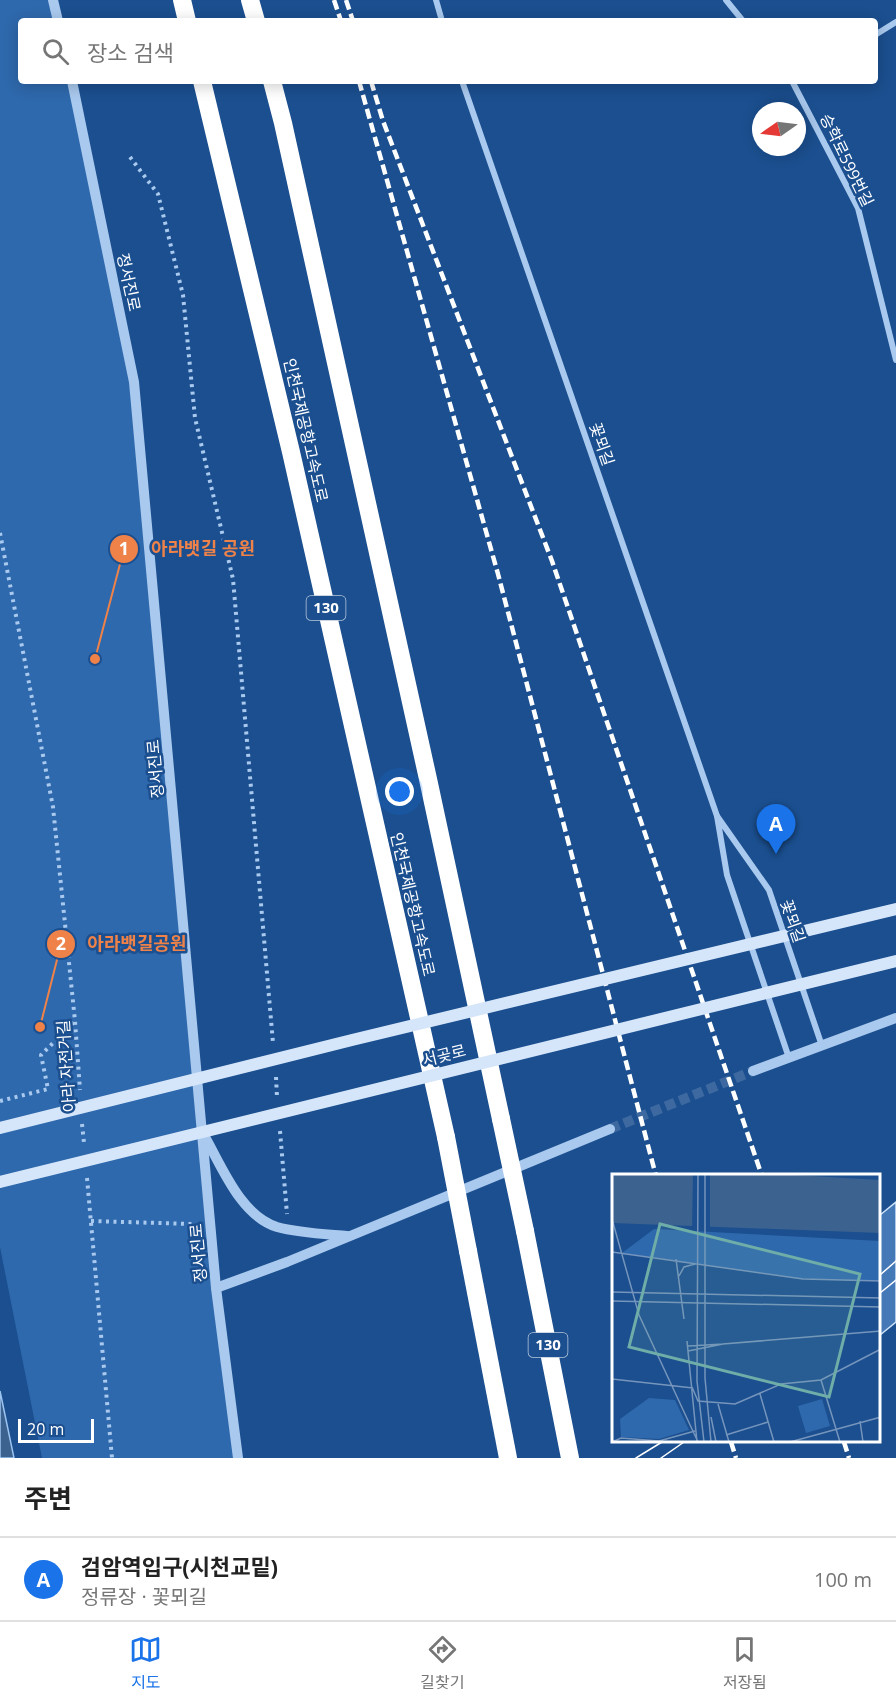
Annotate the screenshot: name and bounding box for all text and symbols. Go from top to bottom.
search box [18,18,878,84]
icon: search [39,35,72,68]
text: 장소 검색 [87,37,174,67]
north arrow [752,102,806,156]
street label: 승학로599번길 [815,110,879,210]
street label: 정서진로 [112,251,146,313]
street label: 인천국제공항고속도로 [279,356,333,504]
street label: 꽃뫼길 [584,420,620,468]
callout: 아라뱃길 공원 [109,531,267,567]
text: 1 [119,536,129,560]
text: 아라뱃길 공원 [151,536,255,560]
road number: 130 [306,596,346,620]
street label: 정서진로 [141,738,169,799]
your location [385,777,414,806]
pin: A [756,804,796,854]
street label: 인천국제공항고속도로 [386,830,440,978]
street label: 꽃뫼길 [775,897,811,945]
callout: 아라뱃길공원 [46,926,199,962]
text: 2 [56,931,66,955]
text: 아라뱃길공원 [87,931,187,955]
street label: 아라 자전거길 [52,1019,80,1113]
street label: 서곶로 [420,1039,468,1071]
inset map [612,1174,881,1443]
street label: 정서진로 [184,1222,212,1283]
road number: 130 [528,1333,568,1357]
scale bar [18,1416,94,1444]
text: 20 m [27,1418,64,1440]
text: 주변 [24,1480,72,1516]
text: 검암역입구(시천교밑) [81,1551,278,1581]
text: A [37,1566,50,1593]
text: 100 m [814,1566,872,1593]
text: 정류장 · 꽃뫼길 [81,1583,207,1610]
tab: 지도 [129,1633,162,1693]
tab: 길찾기 [420,1633,465,1693]
tab: 저장됨 [723,1633,767,1693]

